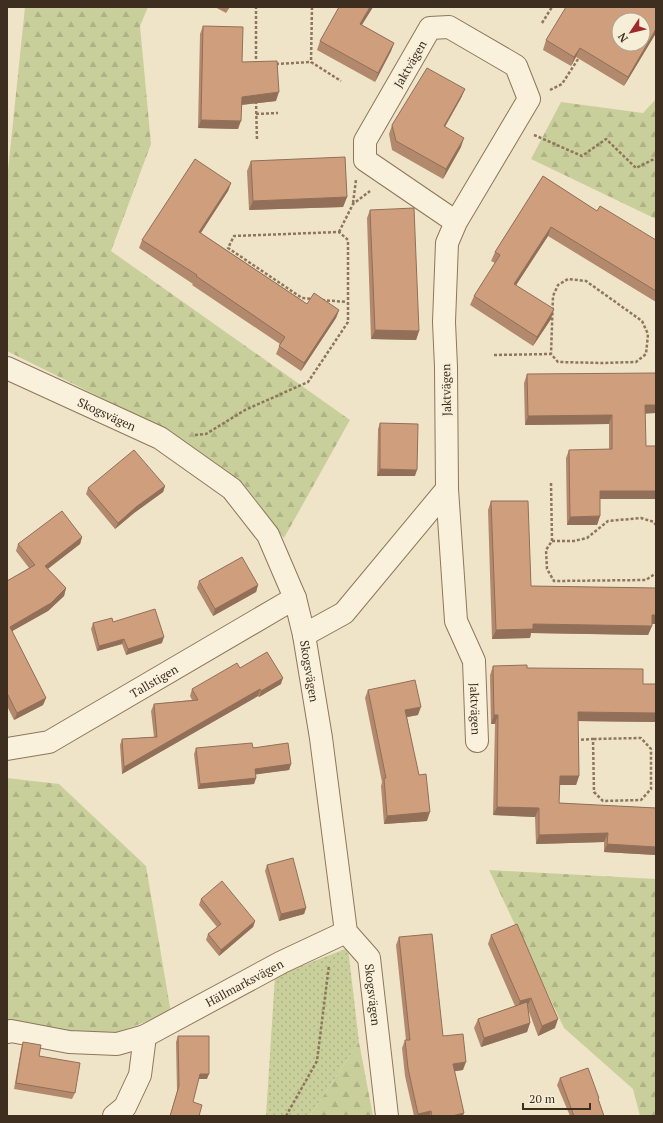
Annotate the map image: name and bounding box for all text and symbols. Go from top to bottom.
north arrow [611,12,651,52]
text: N [614,30,631,45]
street label: Jaktvägen [390,38,430,90]
street label: Jaktvägen [438,364,454,416]
street label: Skogsvägen [76,394,138,434]
street label: Skogsvägen [297,639,322,703]
street label: Tallstigen [127,661,181,701]
street label: Jaktvägen [467,682,484,735]
street label: Hällmarksvägen [203,955,286,1010]
street label: Skogsvägen [362,963,384,1026]
scale bar [523,1085,590,1111]
text: 20 m [529,1091,556,1106]

